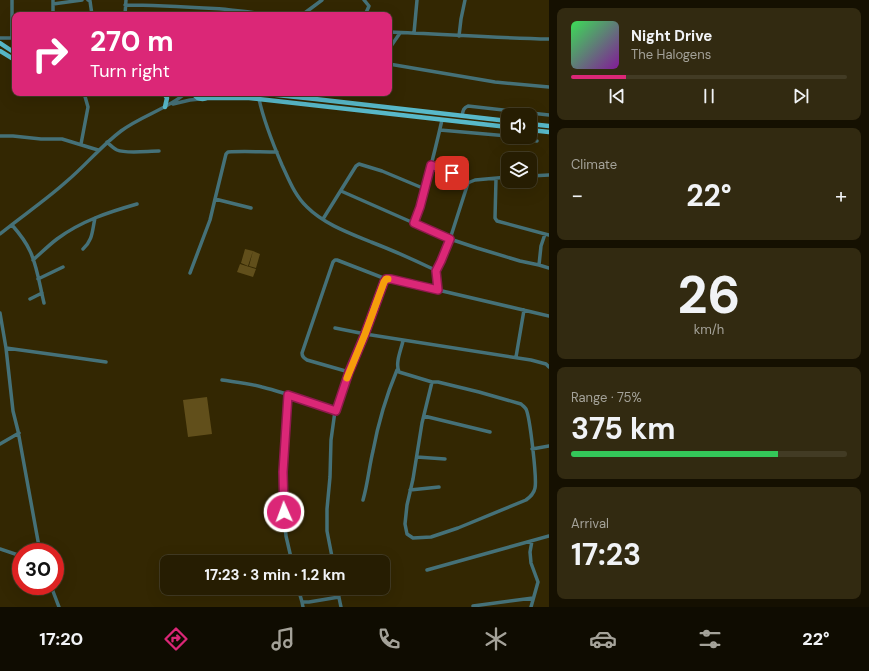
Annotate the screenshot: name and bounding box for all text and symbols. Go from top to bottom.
text: 270 m [90,23,173,60]
text: Night Drive [631,26,712,46]
icon: right [24,28,76,80]
text: The Halogens [631,46,711,63]
text: Turn right [90,59,170,83]
icon: previous [606,85,628,107]
icon: pause [698,85,720,107]
icon: next [790,85,812,107]
map controls [501,108,537,188]
button: sound [501,108,537,144]
button: layers [501,152,537,188]
pin [435,156,469,190]
text: Climate [571,156,617,173]
icon: arrive [441,162,463,184]
text: 22° [686,176,732,215]
text: − [571,181,583,210]
text: + [835,181,847,210]
text: 26 [678,261,740,329]
text: km/h [694,321,724,338]
text: Range · 75% [571,389,642,406]
text: 375 km [571,409,676,448]
position arrow [263,491,305,533]
text: Arrival [571,515,609,532]
text: 17:23 [571,535,641,574]
speed limit sign: 30 [12,543,64,595]
text: 17:23 · 3 min · 1.2 km [205,565,345,585]
icon: directions [162,625,190,653]
icon: music [269,625,297,653]
icon: phone [375,625,403,653]
icon: climate [482,625,510,653]
icon: car [589,625,617,653]
icon: filters [696,625,724,653]
text: 17:20 [39,627,83,651]
text: 22° [802,627,830,651]

